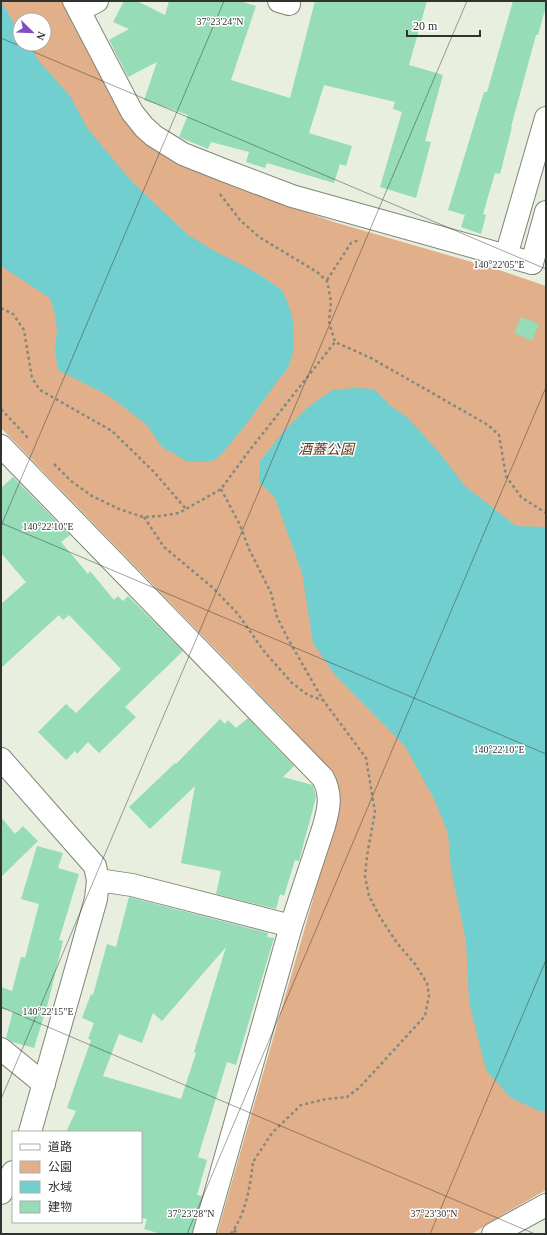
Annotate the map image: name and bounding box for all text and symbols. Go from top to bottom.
north arrow [12,12,52,52]
scale bar [407,12,480,38]
text: 37°23'24"N [196,16,244,27]
text: 20 m [413,19,438,33]
text: N [34,30,48,42]
text: 140°22'05"E [474,259,525,270]
park label: 酒蓋公園 [298,442,356,457]
text: 140°22'10"E [23,521,74,532]
text: 140°22'10"E [474,744,525,755]
text: 140°22'15"E [23,1006,74,1017]
legend [12,1131,142,1223]
text: 道路 [48,1140,72,1154]
text: 公園 [48,1160,72,1174]
text: 水域 [48,1180,72,1194]
text: 建物 [48,1200,72,1214]
text: 37°23'28"N [167,1208,215,1219]
text: 37°23'30"N [410,1208,458,1219]

